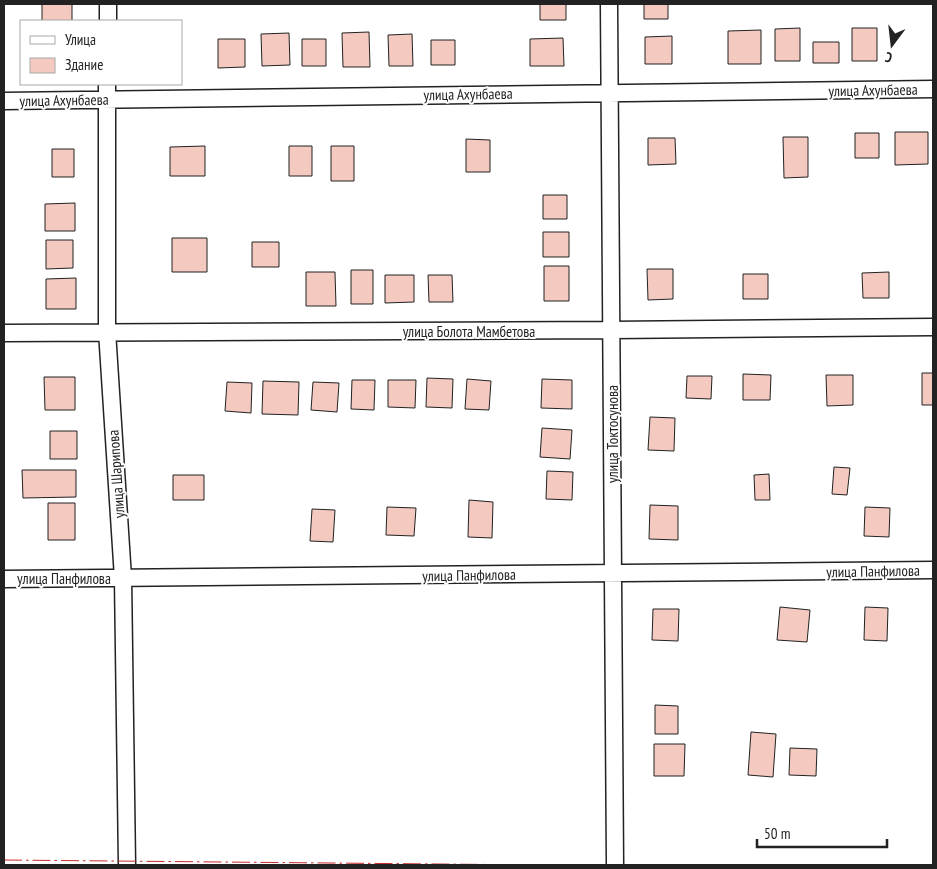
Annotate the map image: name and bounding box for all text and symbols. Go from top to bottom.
legend [20,20,182,85]
north arrow [867,20,917,70]
text: Улица [65,30,96,49]
text: С [883,48,894,67]
text: Здание [65,55,103,74]
street label: улица Ахунбаева [828,80,918,100]
street label: улица Ахунбаева [423,84,513,104]
street label: улица Ахунбаева [19,90,109,110]
street label: улица Болота Мамбетова [403,322,535,341]
street label: улица Токтосунова [603,385,622,483]
street label: улица Шарипова [103,429,129,519]
street label: улица Панфилова [826,561,920,581]
street label: улица Панфилова [422,565,516,585]
street label: улица Панфилова [17,569,111,588]
scale bar [757,816,887,848]
text: 50 m [764,824,790,843]

